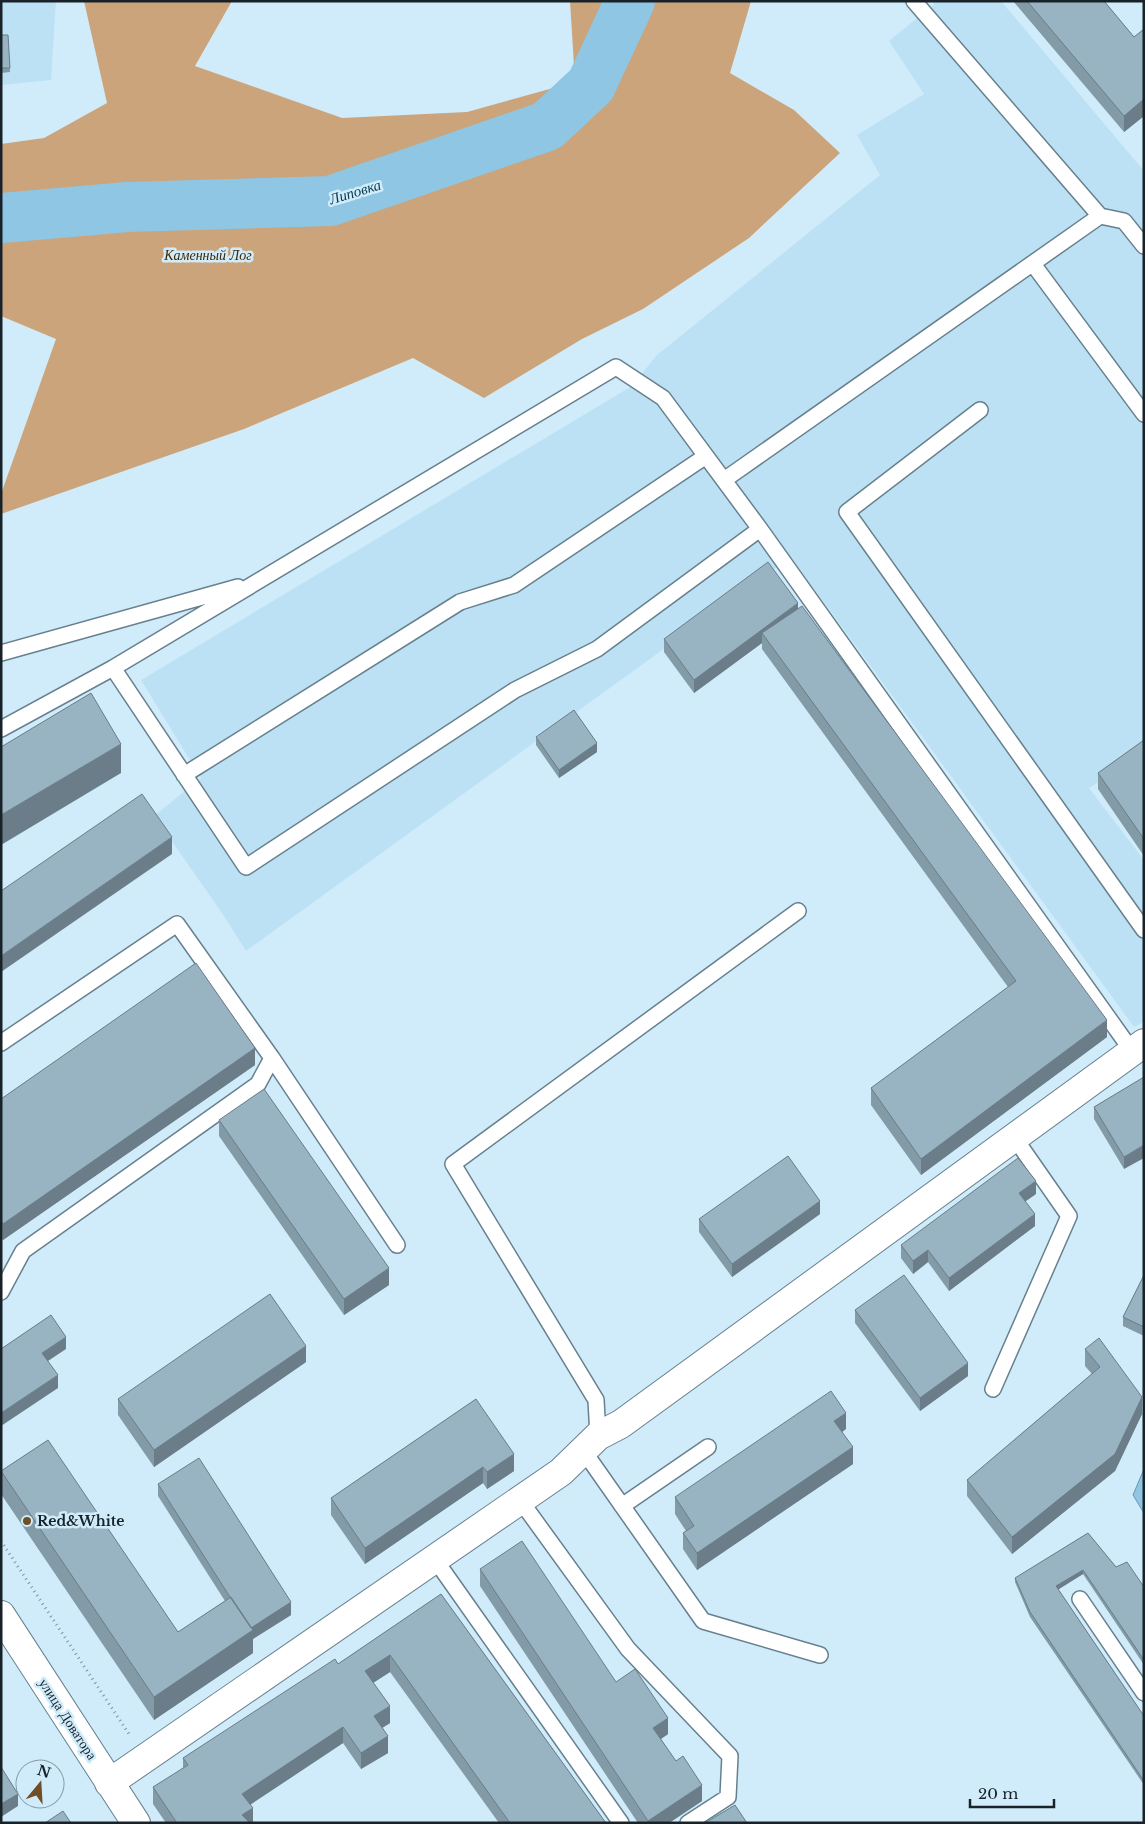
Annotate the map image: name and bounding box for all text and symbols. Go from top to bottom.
water label: Липовка [326,175,383,209]
park label: Каменный Лог [163,246,252,264]
place label: Red&White [37,1512,124,1530]
marker: Red&White [21,1515,33,1527]
street label: улица Доватора [35,1675,101,1764]
north arrow [15,1759,65,1809]
text: N [35,1761,53,1782]
scale bar [970,1776,1054,1808]
text: 20 m [978,1784,1018,1803]

